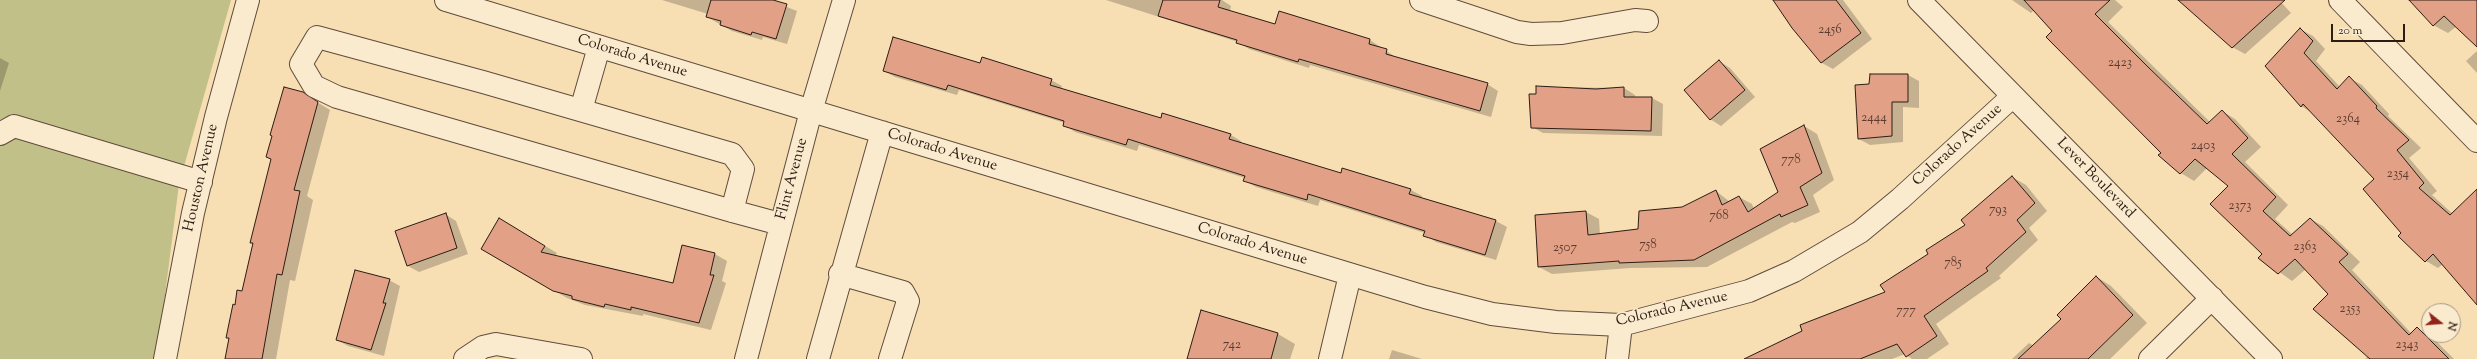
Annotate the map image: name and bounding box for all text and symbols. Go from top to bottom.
scale bar [2333,16,2407,42]
text: 20 m [2338,22,2362,40]
house number: 2456 [1818,23,1842,39]
street label: Colorado Avenue [575,32,689,82]
house number: 2423 [2108,56,2132,72]
street label: Colorado Avenue [1910,101,2006,191]
house number: 2444 [1861,111,1887,127]
house number: 2364 [2336,112,2360,128]
street label: Houston Avenue [181,122,223,234]
street label: Colorado Avenue [885,126,999,176]
street label: Lever Boulevard [2052,135,2138,223]
street label: Flint Avenue [773,136,813,222]
house number: 2403 [2191,139,2215,155]
house number: 778 [1781,153,1801,169]
house number: 2354 [2387,167,2409,183]
house number: 2373 [2228,199,2252,215]
house number: 793 [1989,203,2007,219]
house number: 768 [1709,209,1729,225]
street label: Colorado Avenue [1195,220,1309,270]
house number: 758 [1639,238,1657,254]
house number: 2363 [2294,240,2316,256]
house number: 2507 [1553,241,1577,257]
house number: 785 [1944,256,1962,272]
street label: Colorado Avenue [1614,288,1730,332]
house number: 2353 [2339,302,2361,318]
north arrow [2421,303,2461,343]
house number: 777 [1896,304,1916,320]
text: N [2443,320,2460,333]
house number: 742 [1223,338,1241,354]
house number: 2343 [2395,338,2419,354]

